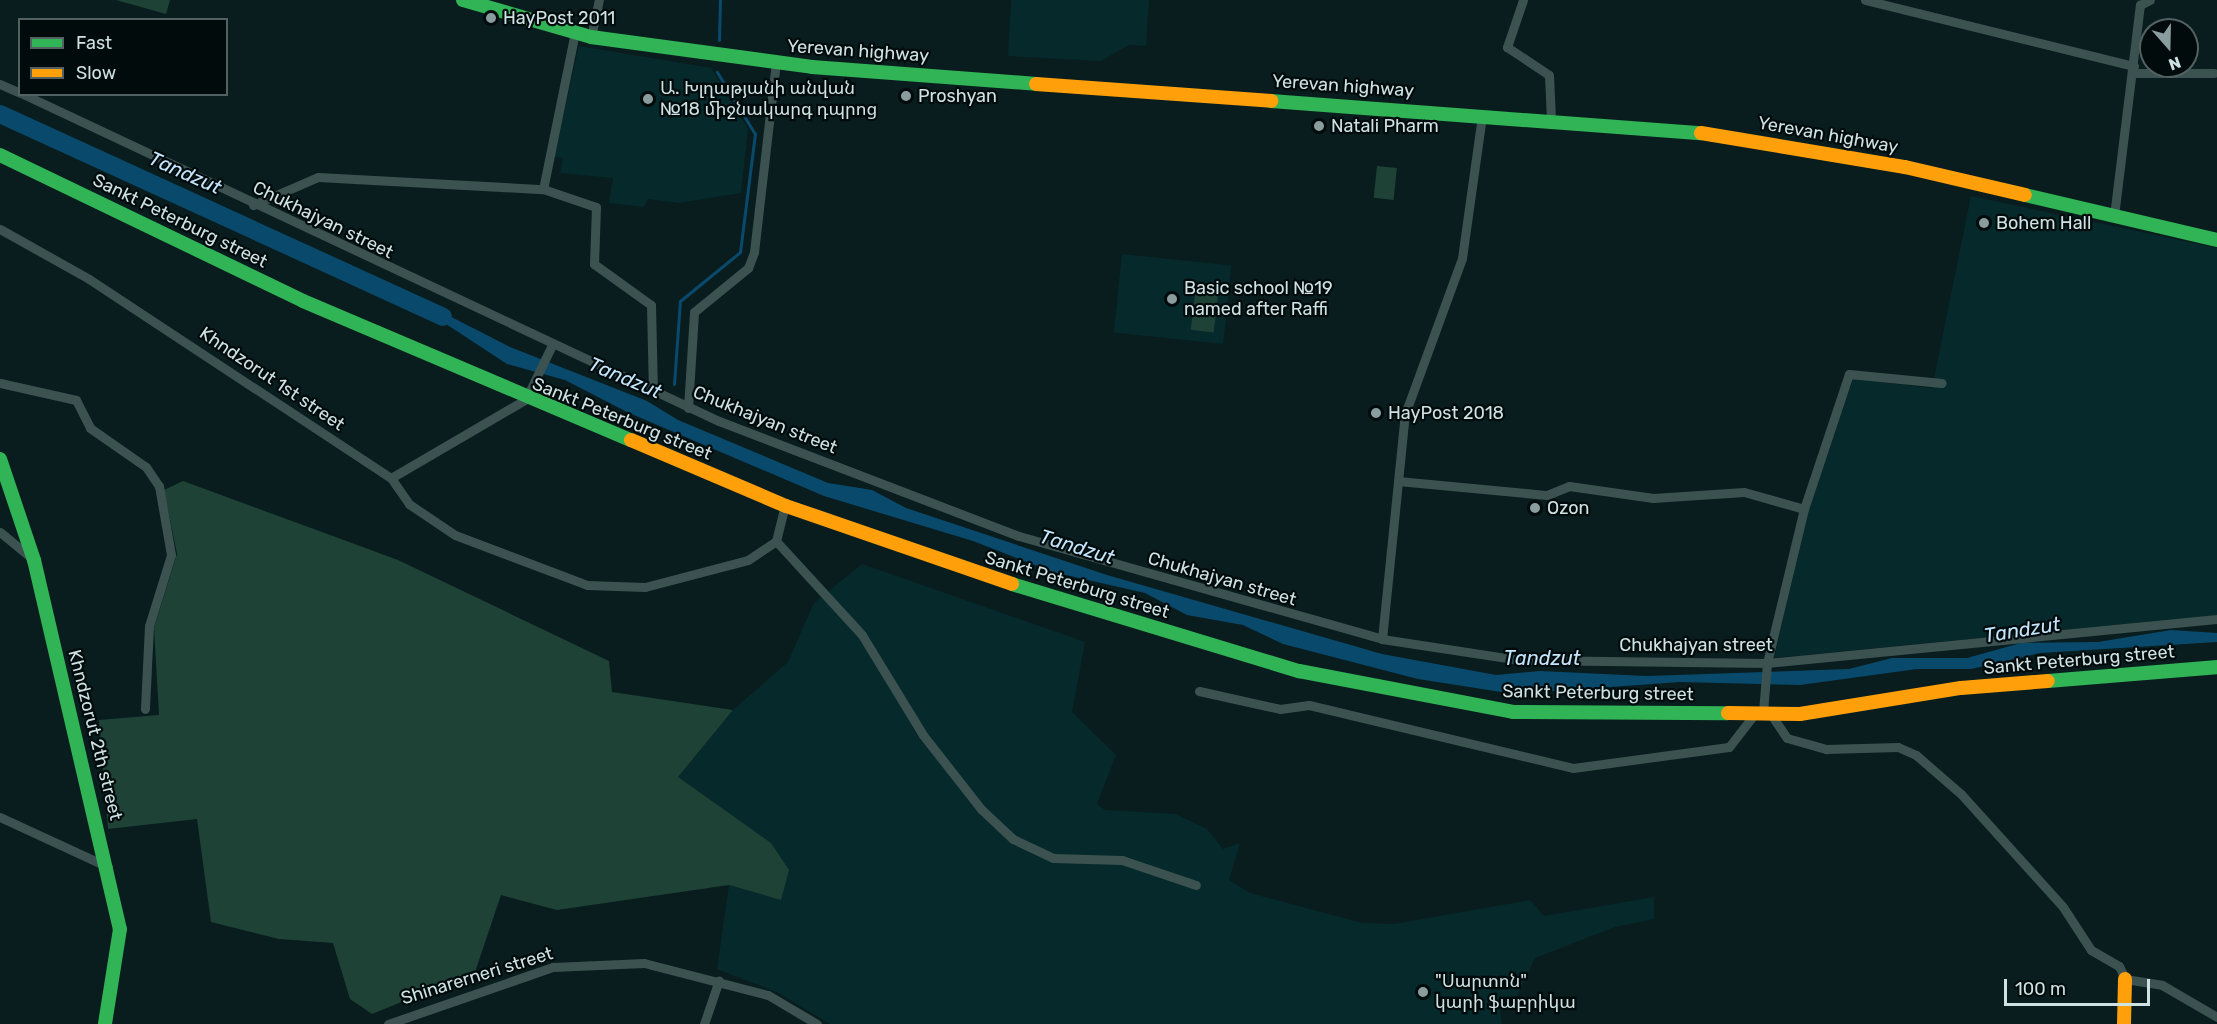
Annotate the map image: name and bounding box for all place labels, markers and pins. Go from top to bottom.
place label: HayPost 2011 [503,7,615,29]
marker: HayPost 2011 [484,11,498,25]
place label: Ա. Խլղաթյանի անվան №18 միջնակարգ դպրոց [660,78,877,121]
place label: Proshyan [918,85,997,107]
marker: Proshyan [899,89,913,103]
marker: Ա. Խլղաթյանի անվան №18 միջնակարգ դպրոց [641,92,655,106]
place label: Natali Pharm [1331,115,1439,137]
marker: Natali Pharm [1312,119,1326,133]
place label: Bohem Hall [1996,212,2091,234]
marker: Bohem Hall [1977,216,1991,230]
place label: Basic school №19 named after Raffi [1184,278,1333,320]
marker: Basic school №19 named after Raffi [1165,292,1179,306]
place label: HayPost 2018 [1388,402,1504,424]
marker: HayPost 2018 [1369,406,1383,420]
place label: Ozon [1547,497,1589,519]
marker: Ozon [1528,501,1542,515]
place label: "Սարտոն" կարի ֆաբրիկա [1435,971,1576,1014]
marker: "Սարտոն" կարի ֆաբրիկա [1416,985,1430,999]

